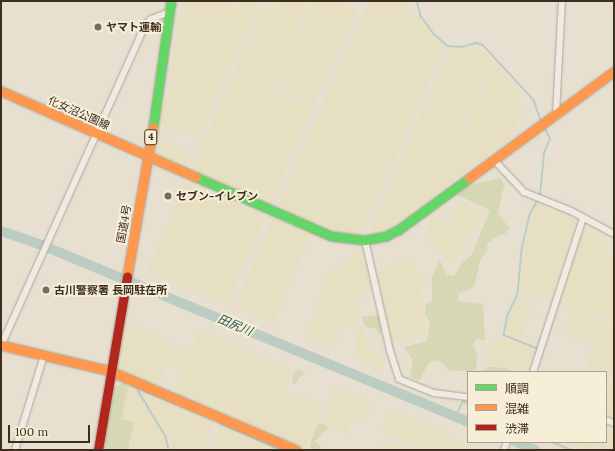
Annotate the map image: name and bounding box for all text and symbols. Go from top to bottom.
place label: ヤマト運輸 [106,20,161,34]
marker: ヤマト運輸 [93,22,103,32]
street label: 化女沼公園線 [46,94,112,132]
road number: 4 [144,129,158,145]
place label: セブン-イレブン [176,189,258,203]
marker: セブン-イレブン [163,191,173,201]
street label: 国道4号 [114,204,134,244]
place label: 古川警察署 長岡駐在所 [54,283,167,297]
marker: 古川警察署 長岡駐在所 [41,285,51,295]
water label: 田尻川 [216,311,254,339]
legend [467,371,607,443]
text: 順調 [505,381,529,396]
text: 混雑 [505,401,529,416]
scale bar [10,417,92,443]
text: 渋滞 [505,421,529,436]
text: 100 m [15,424,48,439]

